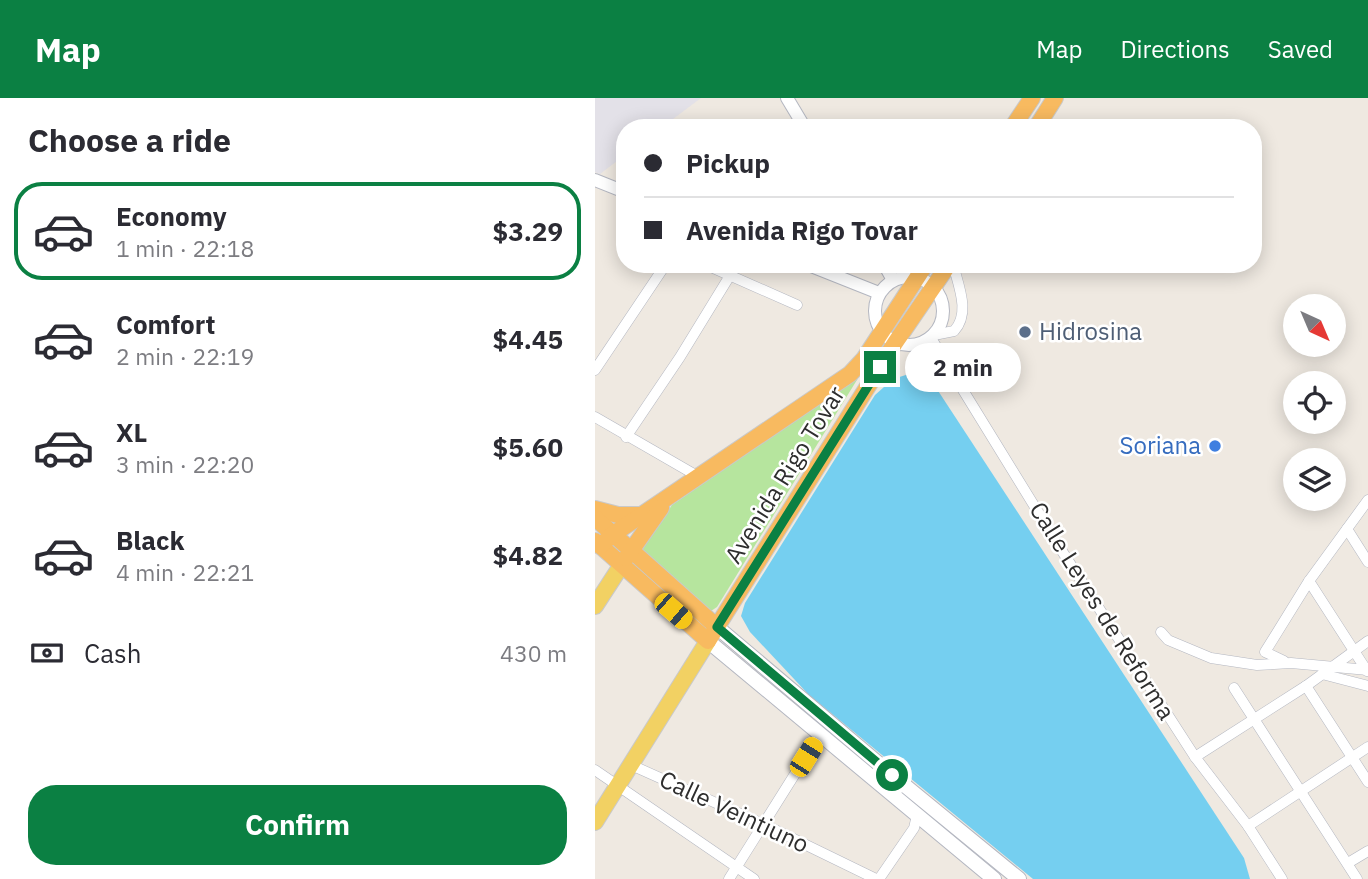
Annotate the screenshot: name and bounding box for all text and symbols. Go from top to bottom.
text: Map [35,28,101,71]
text: Map [1036,33,1082,65]
text: Directions [1120,33,1230,65]
text: Saved [1268,33,1333,65]
text: Choose a ride [28,119,231,161]
text: Pickup [686,146,770,180]
text: Economy [116,199,227,233]
icon: car [32,200,95,263]
text: Avenida Rigo Tovar [686,213,918,247]
text: $3.29 [493,214,563,248]
text: 1 min · 22:18 [116,233,254,263]
north arrow [1283,294,1346,357]
map controls [1283,294,1346,511]
text: Comfort [116,307,215,341]
icon: car [32,308,95,371]
place label: Hidrosina [1039,315,1142,347]
text: $4.45 [493,322,563,356]
marker: Hidrosina [1017,324,1033,340]
text: 2 min · 22:19 [116,341,254,371]
callout: 2 min [905,342,1020,392]
route end [864,351,896,383]
text: 2 min [933,352,993,382]
button: locate [1283,371,1346,434]
street label: Avenida Rigo Tovar [717,380,852,569]
text: XL [116,415,147,449]
icon: car [32,416,95,479]
place label: Soriana [1120,429,1201,461]
text: $5.60 [493,430,563,464]
marker: Soriana [1207,438,1223,454]
button: layers [1283,448,1346,511]
text: 3 min · 22:20 [116,449,254,479]
street label: Calle Leyes de Reforma [1023,495,1183,726]
text: Black [116,523,184,557]
icon: car [32,524,95,587]
text: $4.82 [493,538,563,572]
text: 4 min · 22:21 [116,557,254,587]
car [651,589,696,633]
icon: cash [28,634,66,672]
text: Cash [84,636,141,670]
text: 430 m [500,638,567,668]
car [786,734,827,780]
route start [876,759,908,791]
street label: Calle Veintiuno [655,763,814,860]
button: Confirm [28,785,567,865]

